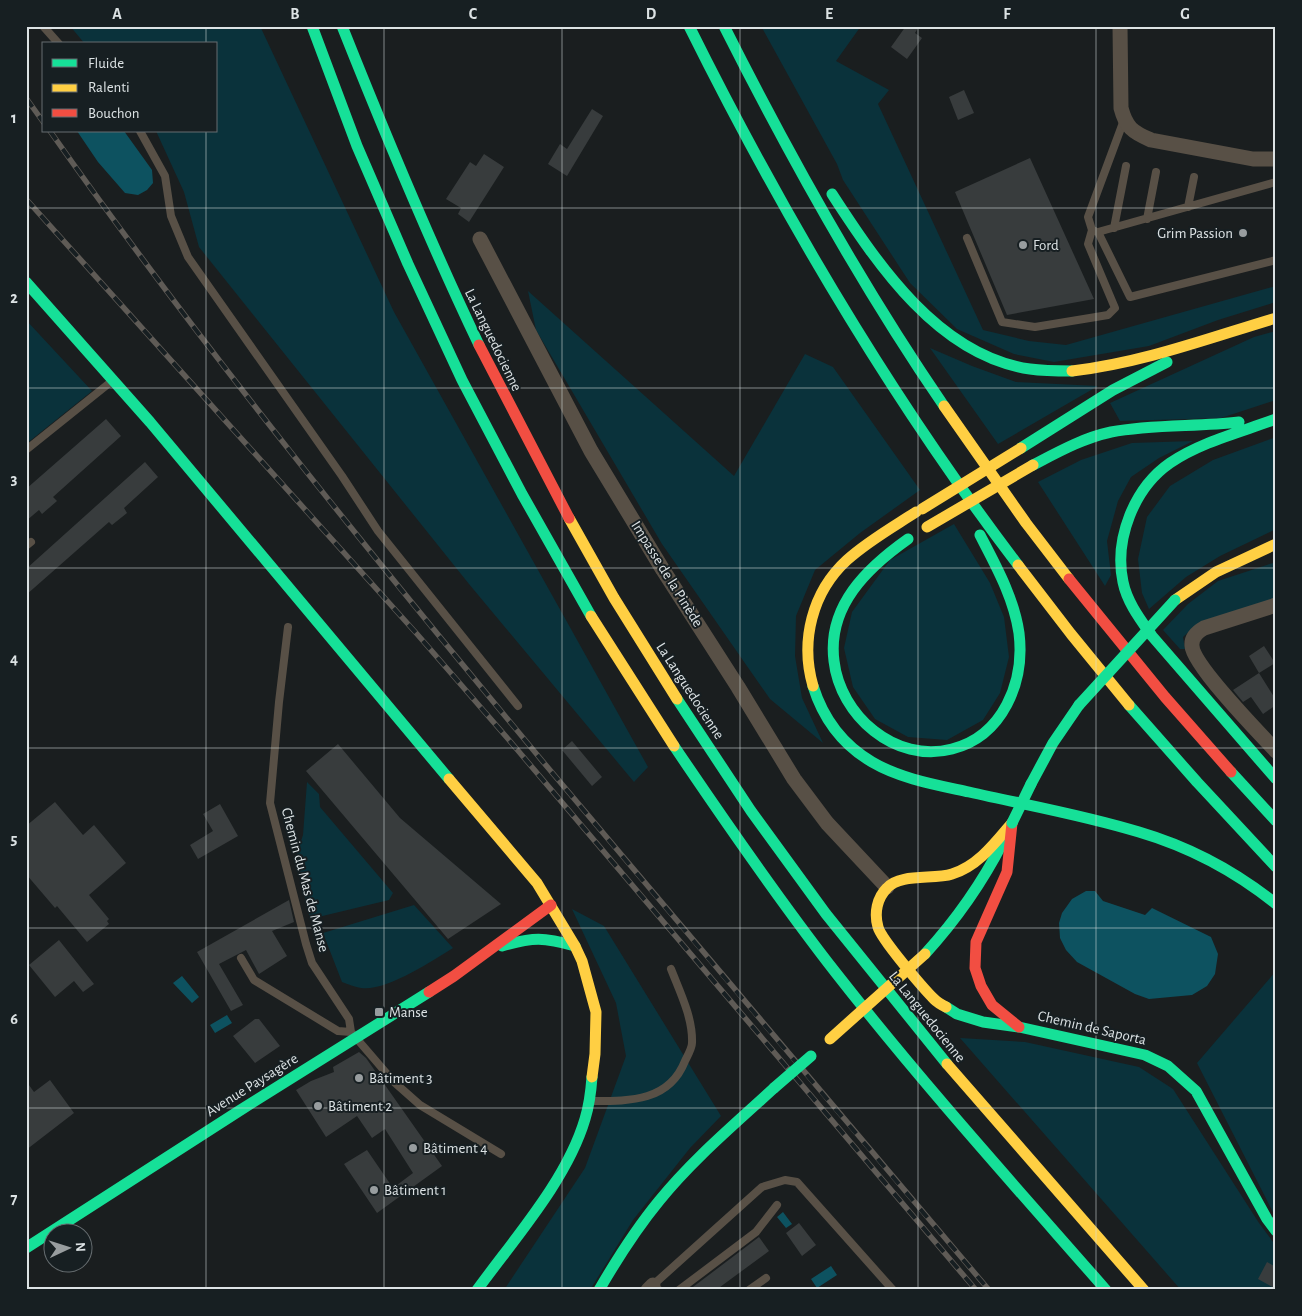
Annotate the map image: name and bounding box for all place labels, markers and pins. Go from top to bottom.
place label: Grim Passion [1157,226,1233,241]
marker: Grim Passion [1237,227,1249,239]
place label: Ford [1033,238,1059,253]
marker: Ford [1017,239,1029,251]
place label: Manse [389,1005,428,1020]
marker: Manse [373,1006,385,1018]
place label: Bâtiment 3 [369,1071,433,1086]
marker: Bâtiment 3 [353,1072,365,1084]
place label: Bâtiment 2 [328,1099,392,1114]
marker: Bâtiment 2 [312,1100,324,1112]
place label: Bâtiment 4 [423,1141,488,1156]
marker: Bâtiment 4 [407,1142,419,1154]
place label: Bâtiment 1 [384,1183,446,1198]
marker: Bâtiment 1 [368,1184,380,1196]

